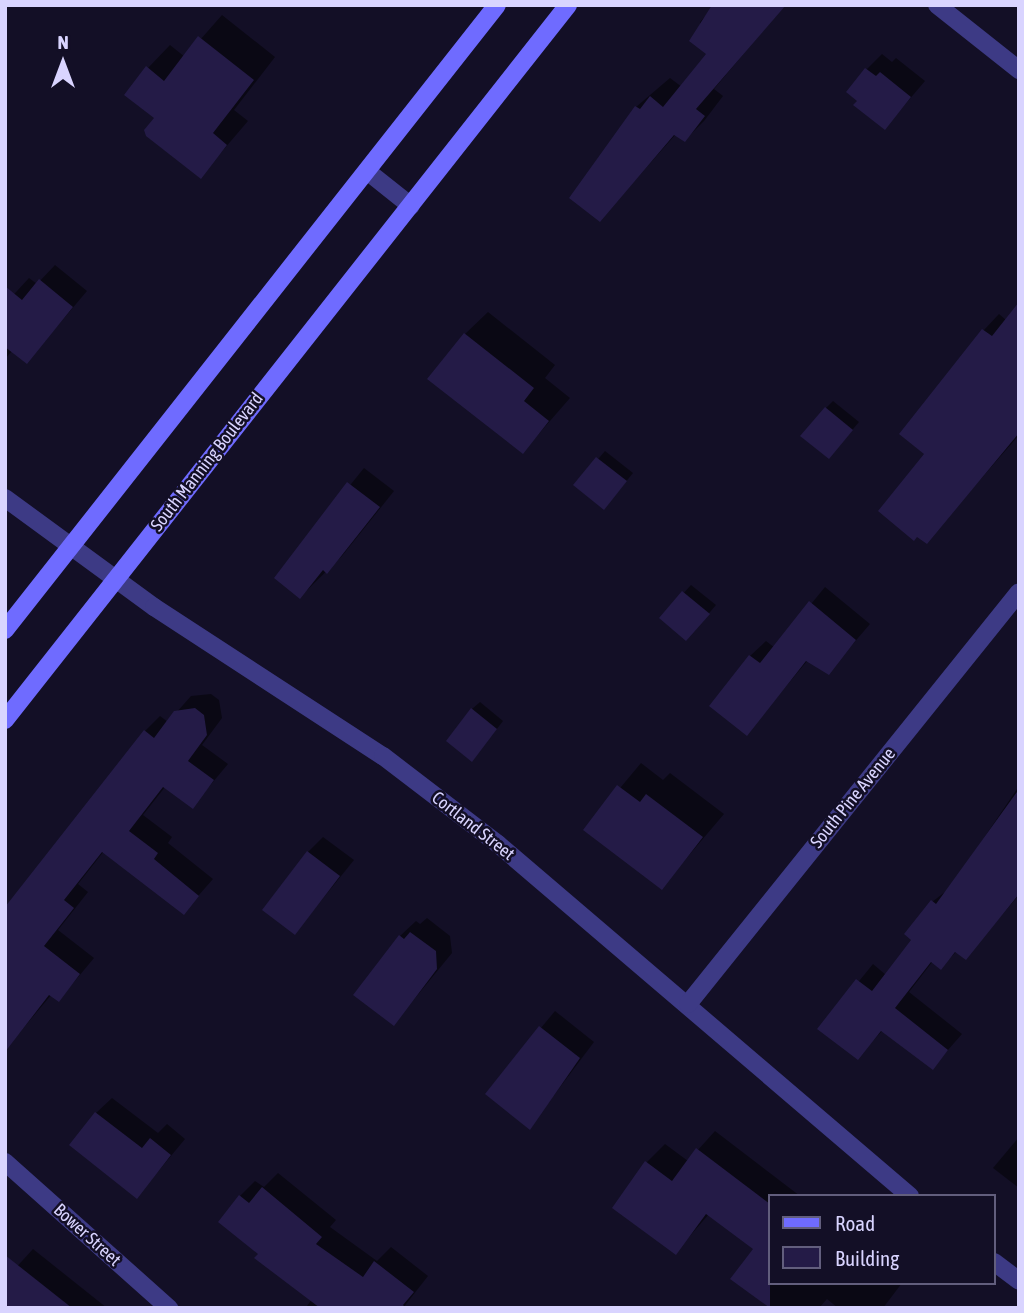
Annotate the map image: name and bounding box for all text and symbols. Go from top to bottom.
north arrow [28,28,98,98]
text: N [57,31,69,53]
street label: South Manning Boulevard [146,388,268,536]
street label: South Pine Avenue [806,743,900,853]
street label: Cortland Street [427,787,519,865]
legend [768,1194,996,1285]
street label: Bower Street [49,1199,125,1271]
text: Road [835,1211,875,1235]
text: Building [835,1246,899,1270]

